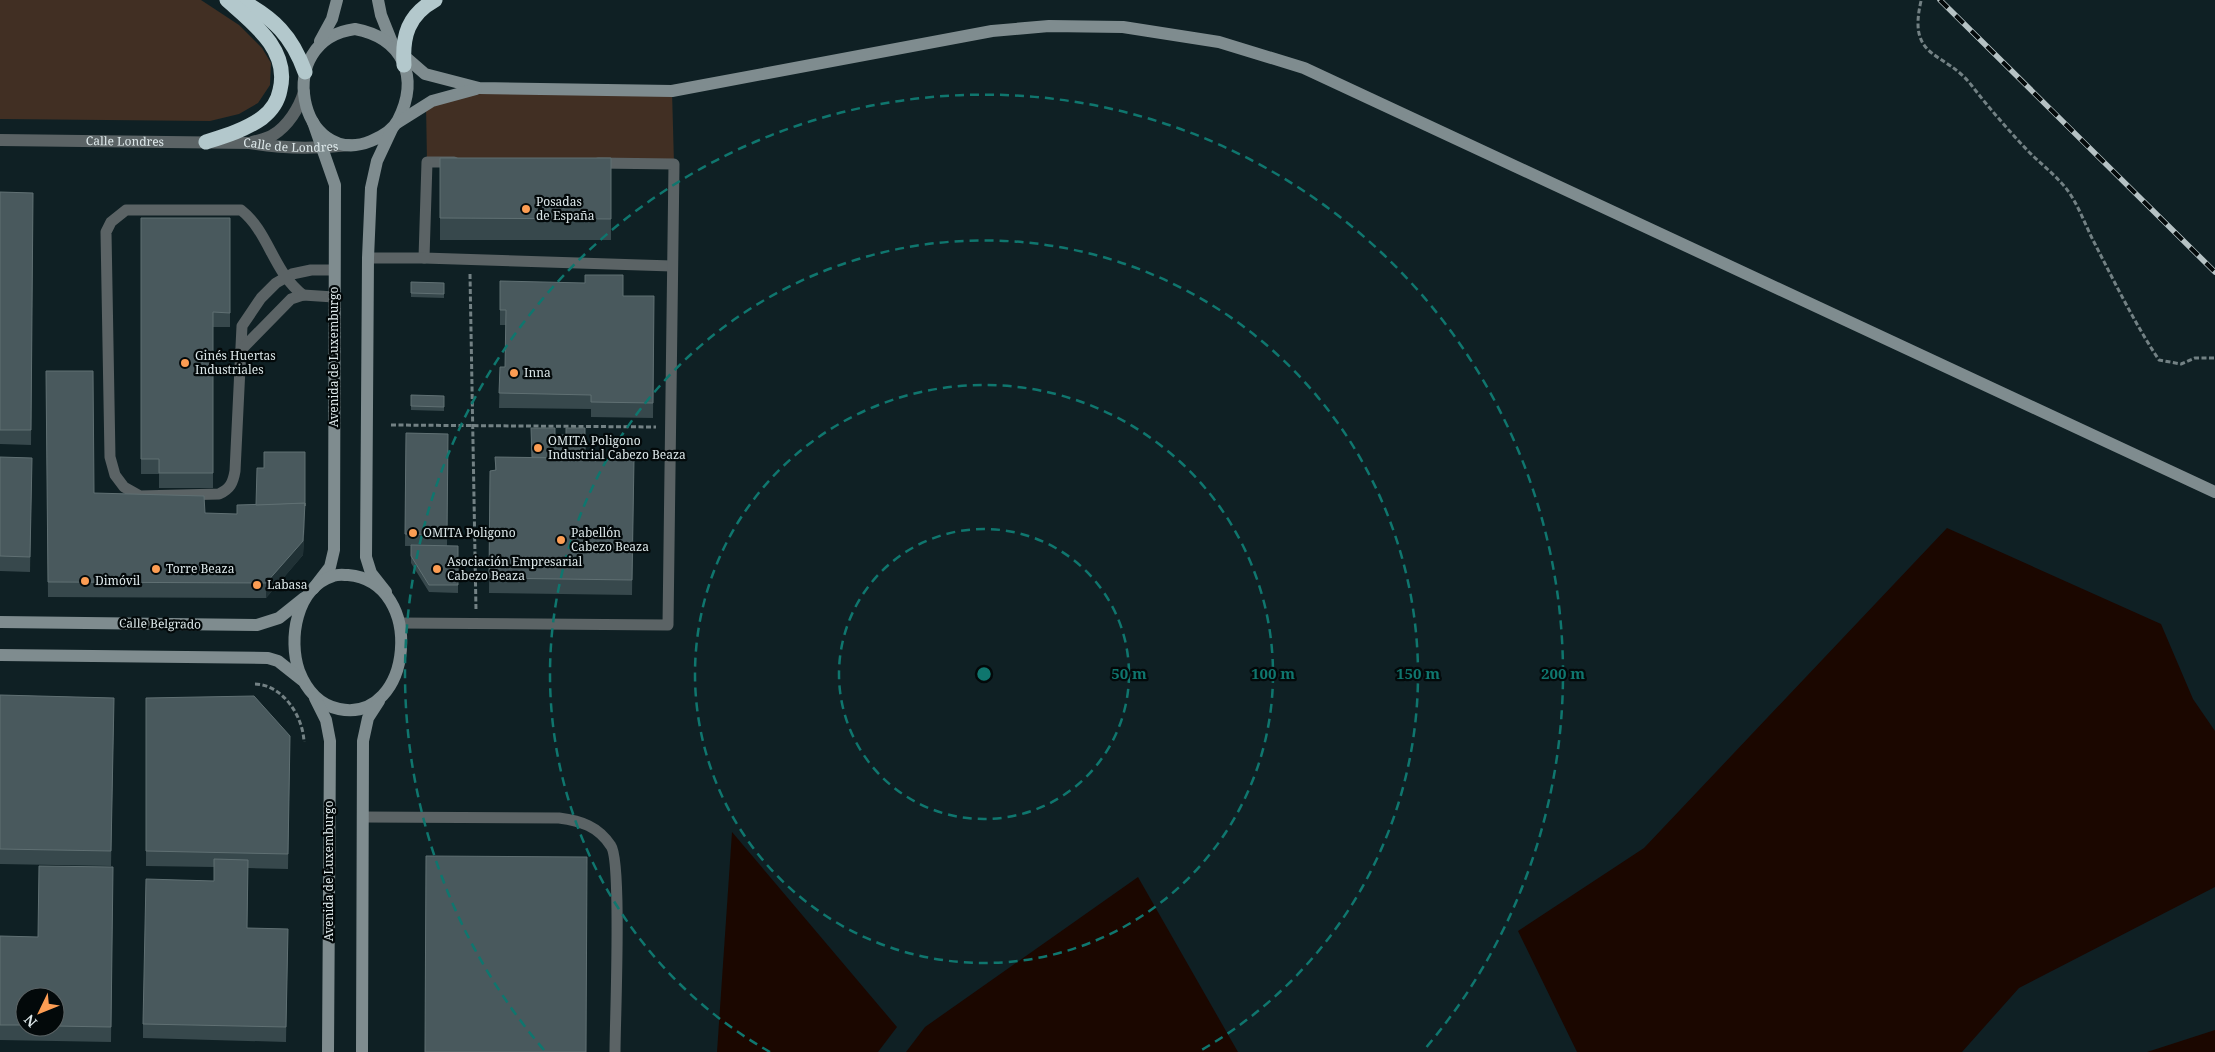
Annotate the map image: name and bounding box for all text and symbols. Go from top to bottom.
street label: Calle Londres [86,132,164,150]
street label: Calle de Londres [243,134,339,156]
place label: Posadas de España [536,193,595,224]
marker: Posadas de España [520,203,532,215]
street label: Avenida de Luxemburgo [325,287,342,427]
place label: Ginés Huertas Industriales [195,347,276,378]
marker: Ginés Huertas Industriales [179,357,191,369]
place label: Inna [524,364,551,381]
marker: Inna [508,367,520,379]
place label: OMITA Poligono Industrial Cabezo Beaza [548,432,686,463]
marker: OMITA Poligono Industrial Cabezo Beaza [532,442,544,454]
place label: OMITA Poligono [423,524,516,541]
place label: Pabellón Cabezo Beaza [571,524,649,555]
marker: OMITA Poligono [407,527,419,539]
marker: Pabellón Cabezo Beaza [555,534,567,546]
place label: Asociación Empresarial Cabezo Beaza [447,553,582,584]
place label: Torre Beaza [166,560,235,577]
marker: Torre Beaza [150,563,162,575]
marker: Asociación Empresarial Cabezo Beaza [431,563,443,575]
place label: Dimóvil [95,572,141,589]
marker: Dimóvil [79,575,91,587]
place label: Labasa [267,576,308,593]
marker: Labasa [251,579,263,591]
street label: Calle Belgrado [119,614,201,633]
text: 50 m [1111,663,1147,683]
text: 100 m [1251,663,1295,683]
text: 150 m [1396,663,1440,683]
text: 200 m [1541,663,1585,683]
centre of rings [975,665,993,683]
street label: Avenida de Luxemburgo [320,801,337,941]
north arrow [15,987,65,1037]
text: N [19,1011,41,1032]

